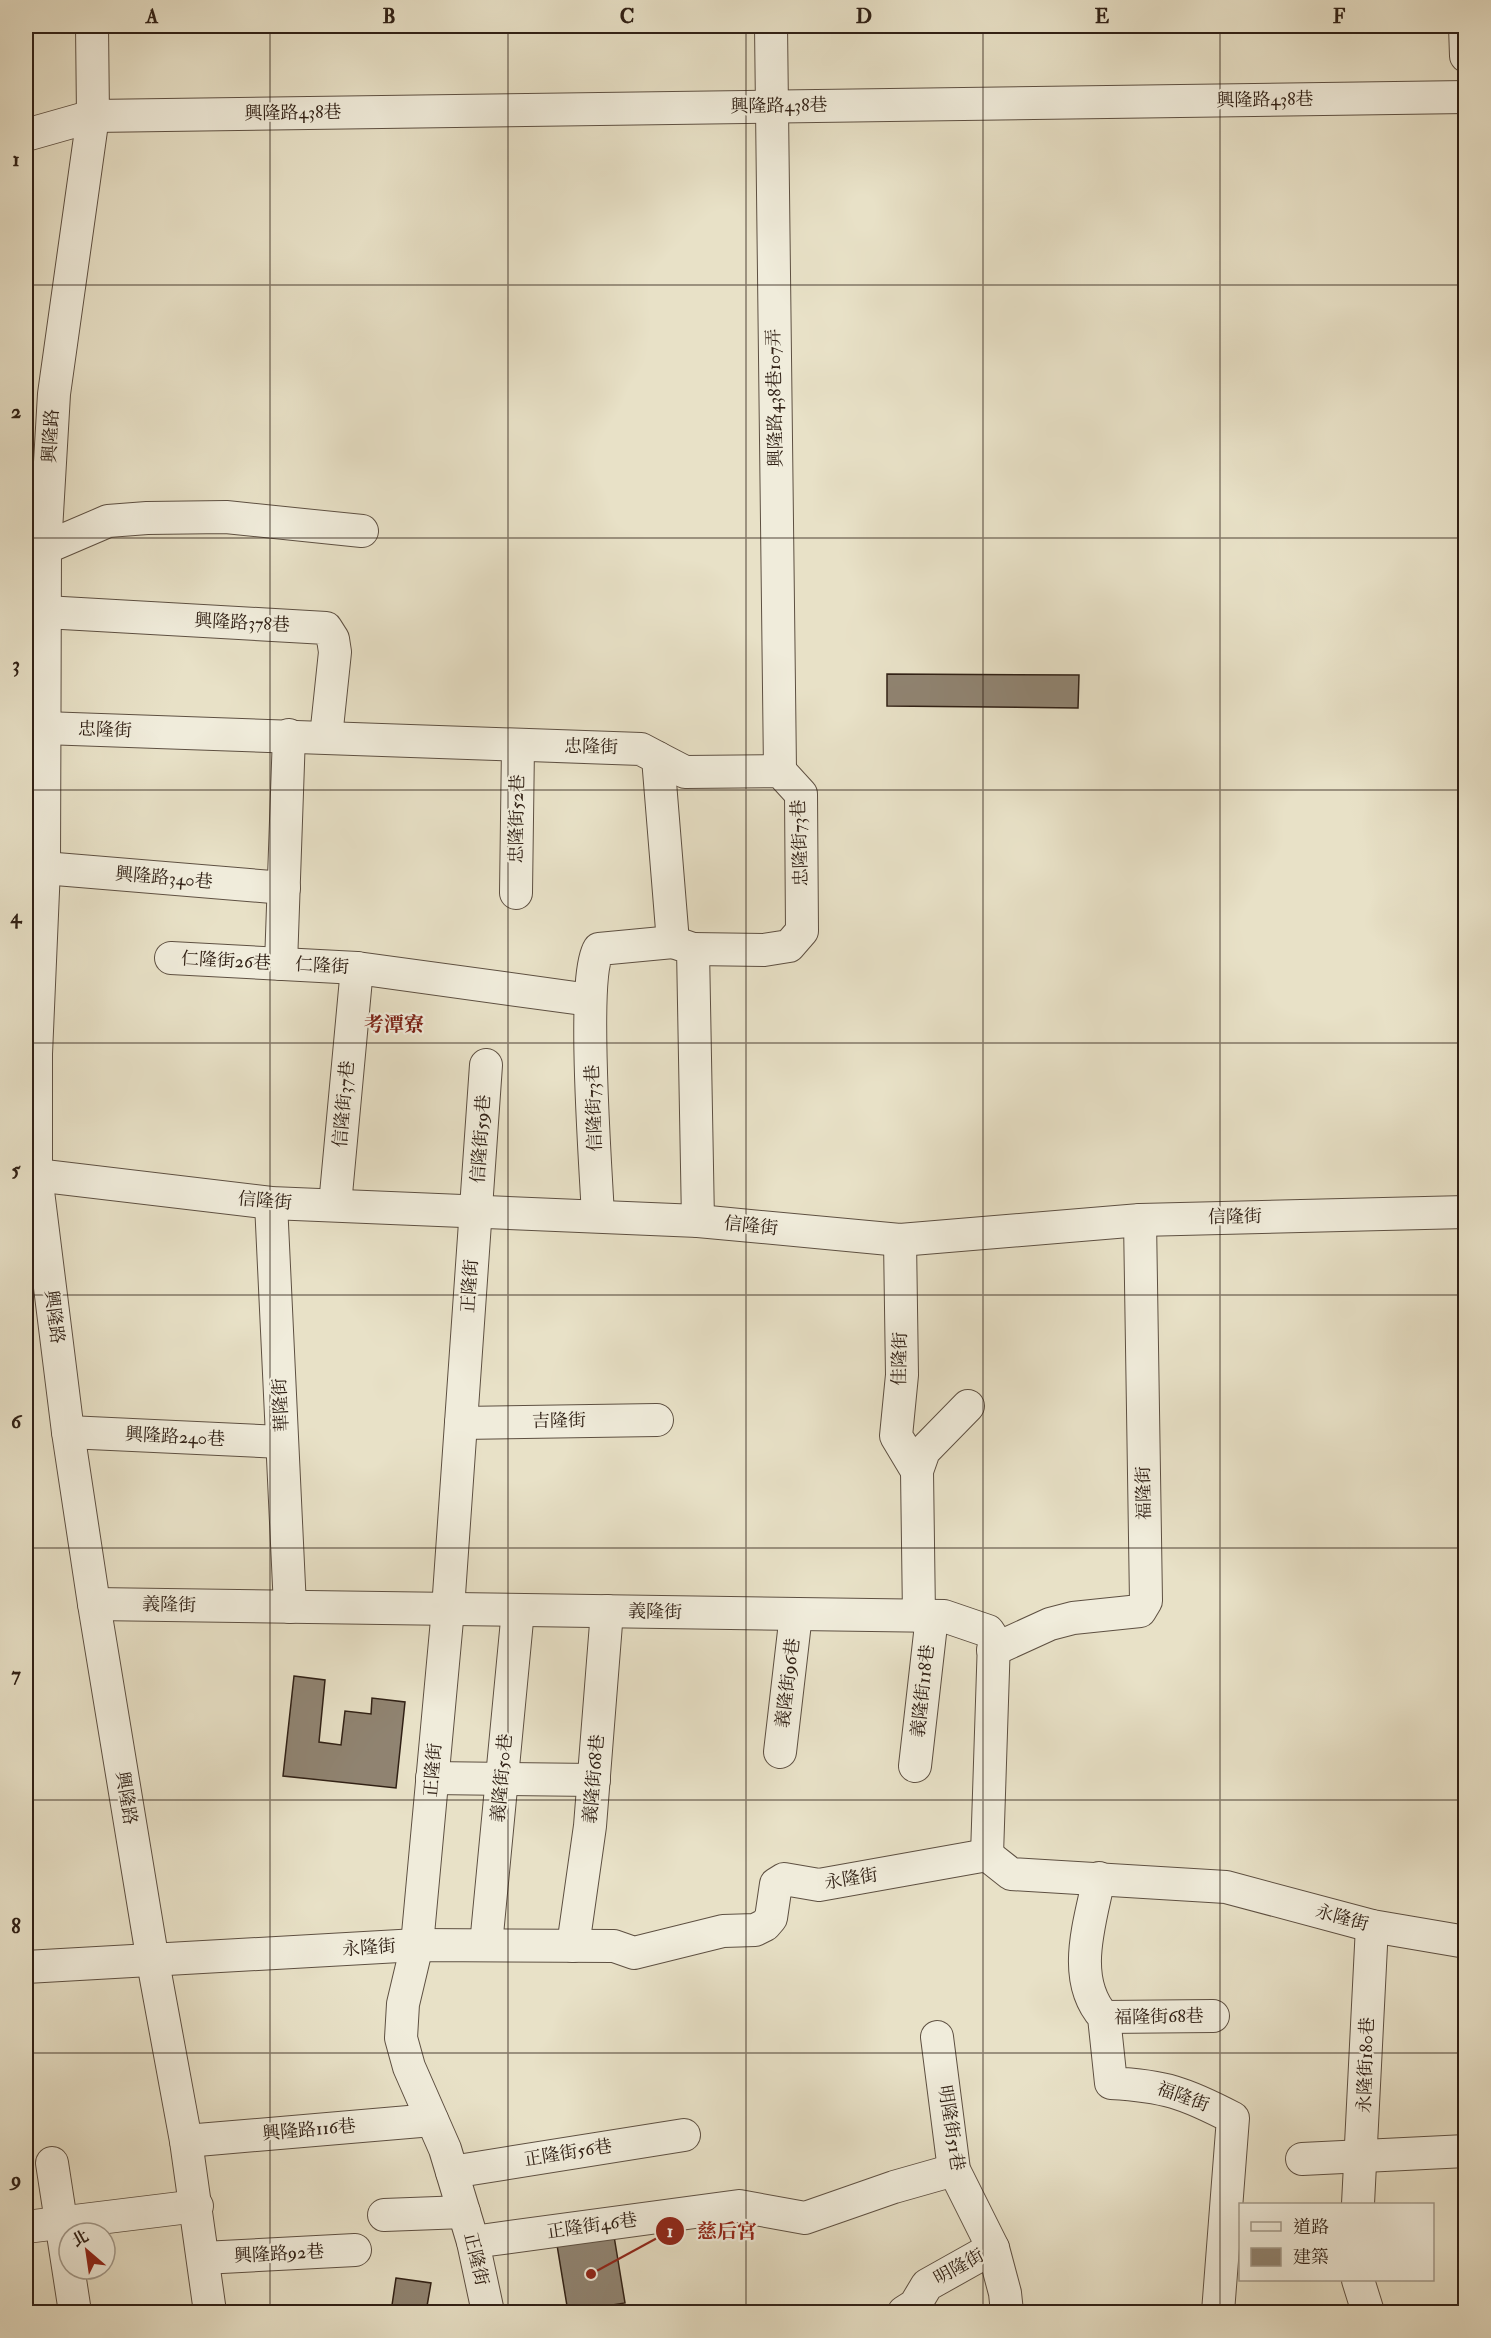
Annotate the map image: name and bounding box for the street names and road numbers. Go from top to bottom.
street label: 興隆路438巷 [1216,88,1314,112]
street label: 興隆路438巷 [730,94,828,118]
street label: 興隆路438巷 [244,101,342,125]
street label: 興隆路438巷107弄 [762,328,788,468]
street label: 興隆路 [38,408,64,464]
street label: 興隆路378巷 [194,609,290,637]
street label: 忠隆街 [78,718,132,742]
street label: 忠隆街 [564,735,618,759]
street label: 忠隆街52巷 [505,774,529,864]
street label: 忠隆街73巷 [787,799,813,887]
street label: 興隆路340巷 [114,862,214,894]
street label: 仁隆街26巷 [180,947,272,975]
street label: 仁隆街 [294,953,350,979]
street label: 信隆街37巷 [329,1060,359,1148]
street label: 信隆街73巷 [581,1064,607,1152]
street label: 信隆街59巷 [466,1094,496,1184]
street label: 信隆街 [237,1187,293,1215]
street label: 信隆街 [1208,1205,1262,1229]
street label: 信隆街 [723,1212,779,1240]
street label: 正隆街 [457,1258,483,1314]
street label: 興隆路 [39,1289,69,1345]
street label: 佳隆街 [888,1332,912,1386]
street label: 華隆街 [268,1377,294,1433]
street label: 吉隆街 [532,1409,586,1433]
street label: 興隆路240巷 [124,1423,226,1451]
street label: 福隆街 [1132,1466,1156,1520]
street label: 義隆街 [142,1593,196,1617]
street label: 義隆街 [628,1600,682,1624]
street label: 義隆街96巷 [771,1637,805,1729]
street label: 義隆街118巷 [907,1643,939,1739]
street label: 義隆街50巷 [487,1733,517,1823]
street label: 義隆街68巷 [579,1733,609,1825]
street label: 正隆街 [419,1742,447,1798]
street label: 興隆路 [110,1770,142,1826]
street label: 永隆街 [823,1863,879,1895]
street label: 永隆街 [1313,1900,1371,1936]
street label: 永隆街 [341,1935,397,1961]
street label: 福隆街68巷 [1114,2005,1204,2029]
street label: 永隆街180巷 [1353,2017,1379,2113]
street label: 福隆街 [1154,2077,1212,2117]
street label: 明隆街51巷 [933,2084,969,2172]
street label: 興隆路116巷 [261,2114,357,2146]
street label: 正隆街56巷 [522,2135,614,2171]
street label: 正隆街46巷 [545,2208,639,2244]
street label: 正隆街 [459,2230,493,2288]
street label: 興隆路92巷 [233,2240,325,2268]
street label: 明隆街 [930,2244,988,2290]

